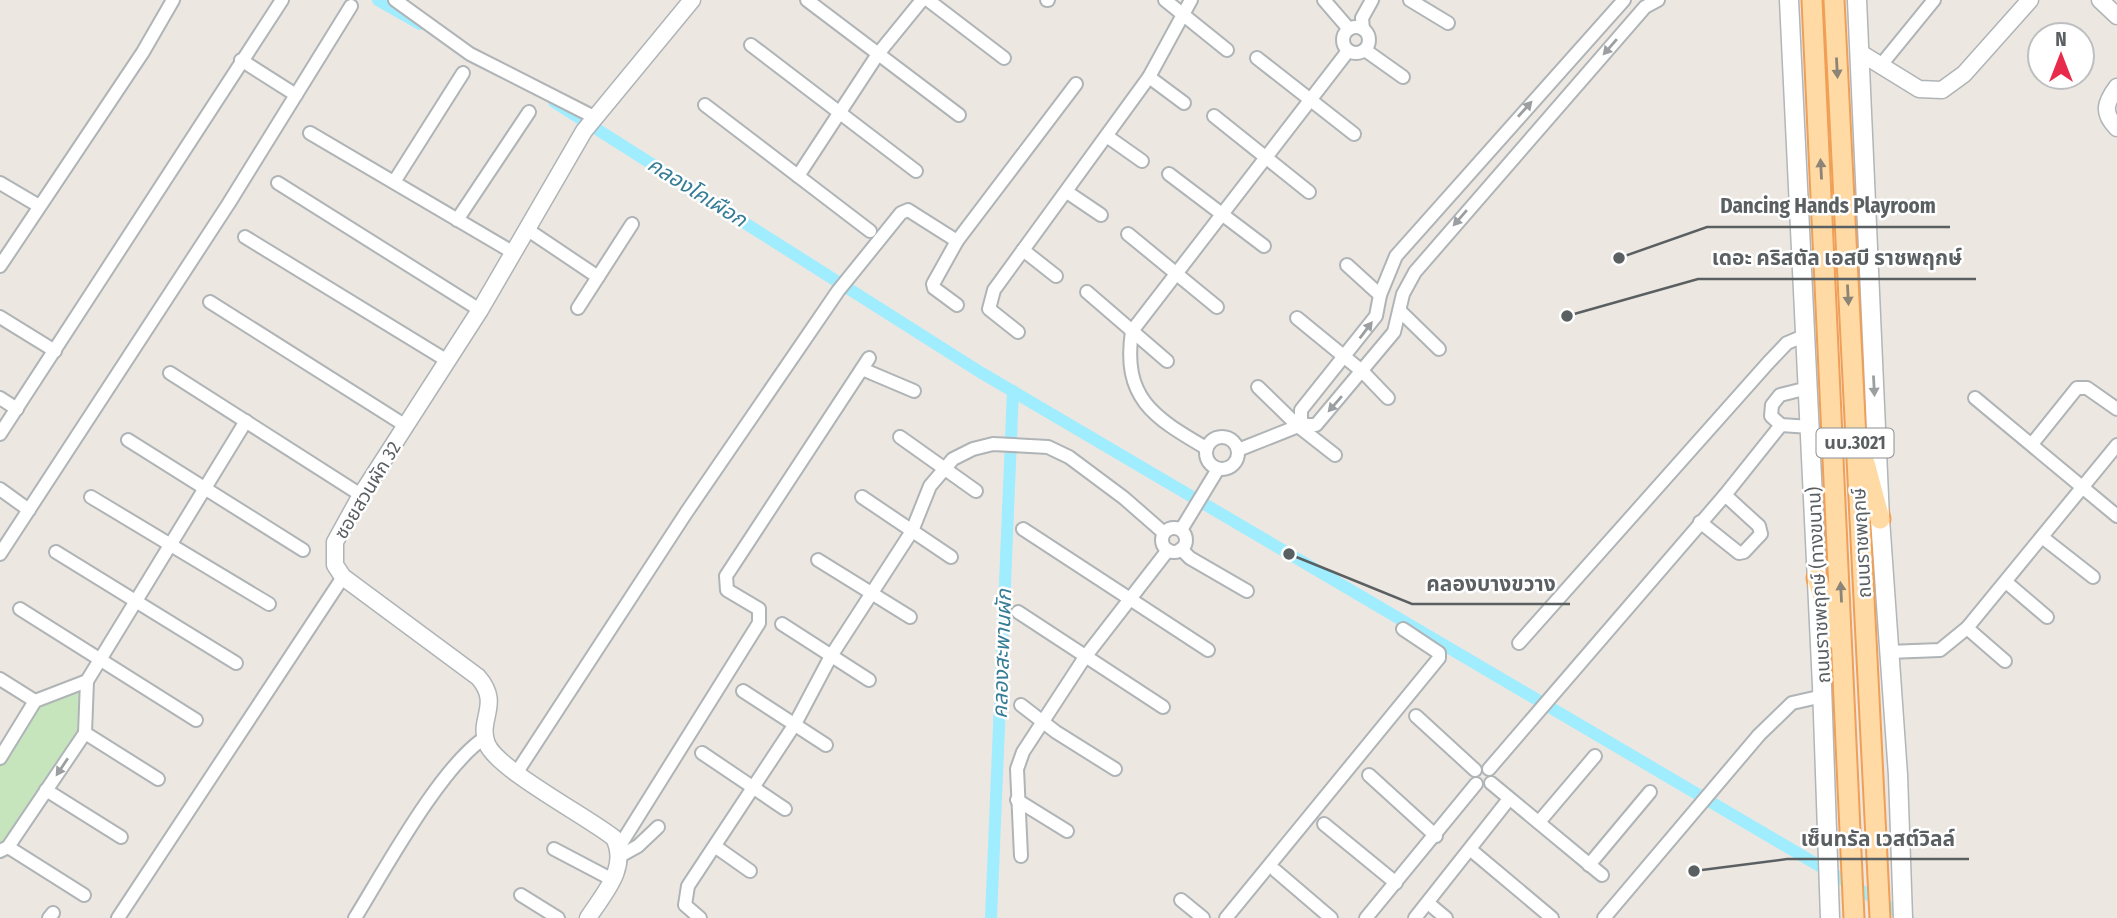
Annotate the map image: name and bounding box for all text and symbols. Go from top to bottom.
north arrow [2026,21,2096,91]
text: N [2055,28,2067,51]
one-way arrow [1603,38,1618,55]
one-way arrow [1832,57,1843,79]
one-way arrow [1517,100,1533,118]
water label: คลองโคเผือก [643,151,752,233]
one-way arrow [1815,158,1826,180]
callout: Dancing Hands Playroom [1707,185,1950,227]
text: Dancing Hands Playroom [1720,193,1936,219]
one-way arrow [1453,210,1468,227]
callout: เดอะ คริสตัล เอสบี ราชพฤกษ์ [1698,237,1976,279]
text: เดอะ คริสตัล เอสบี ราชพฤกษ์ [1712,245,1962,271]
one-way arrow [1843,285,1854,307]
one-way arrow [1358,321,1372,339]
one-way arrow [1868,376,1879,398]
one-way arrow [1327,395,1343,412]
road number: นบ.3021 [1816,428,1894,458]
street label: ซอยสวนผัก 32 [329,437,406,543]
street label: ถนนราชพฤกษ์ (ทางขนาน) [1802,486,1835,684]
street label: ถนนราชพฤกษ์ [1847,487,1876,599]
callout: คลองบางขวาง [1412,562,1570,604]
text: คลองบางขวาง [1426,571,1556,597]
one-way arrow [1835,581,1846,603]
water label: คลองสะพานผัก [987,587,1017,719]
one-way arrow [56,757,69,776]
callout: เซ็นทรัล เวสต์วิลล์ [1787,817,1969,859]
text: เซ็นทรัล เวสต์วิลล์ [1801,826,1955,852]

